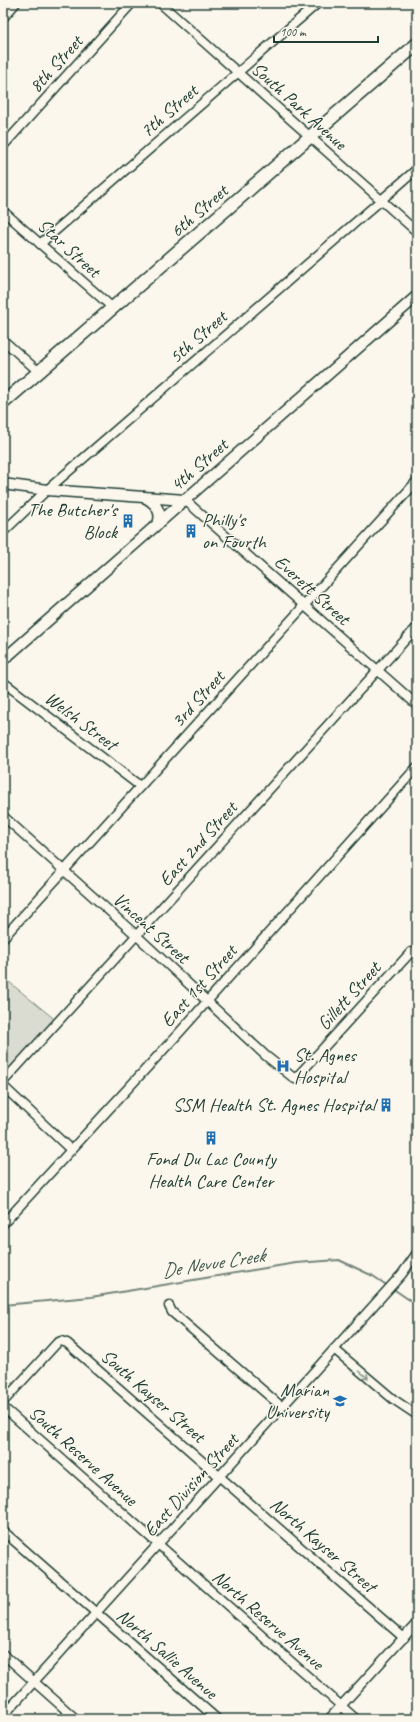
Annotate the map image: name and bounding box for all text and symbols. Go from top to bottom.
scale bar [274,18,378,44]
text: 100 m [280,24,307,40]
street label: 8th Street [24,29,89,98]
street label: South Park Avenue [246,57,353,156]
street label: 7th Street [135,78,204,143]
street label: 6th Street [165,178,234,243]
street label: Star Street [32,213,107,284]
street label: 5th Street [164,304,233,369]
street label: 4th Street [165,432,234,497]
place label: The Butcher's Block [28,498,120,544]
place label: Philly's on Fourth [202,508,267,554]
building icon: The Butcher's Block [120,513,136,529]
building icon: Philly's on Fourth [183,523,199,539]
street label: Everett Street [269,550,356,631]
street label: 3rd Street [166,664,231,732]
street label: Welsh Street [40,686,124,758]
street label: East 2nd Street [154,795,243,891]
street label: Vincent Street [108,887,195,970]
street label: East 1st Street [156,939,243,1032]
street label: Gillett Street [312,956,387,1035]
place label: St. Agnes Hospital [294,1043,357,1089]
hospital icon: St. Agnes Hospital [275,1058,291,1074]
place label: SSM Health St. Agnes Hospital [173,1093,379,1117]
building icon: SSM Health St. Agnes Hospital [378,1097,394,1113]
building icon: Fond Du Lac County Health Care Center [203,1130,219,1146]
place label: Fond Du Lac County Health Care Center [146,1147,277,1193]
water label: De Nevue Creek [160,1242,270,1283]
street label: South Kayser Street [96,1344,211,1449]
one-way arrow [359,1370,369,1379]
place label: Marian University [266,1378,331,1424]
school or university icon: Marian University [332,1393,348,1409]
street label: South Reserve Avenue [24,1401,144,1512]
street label: East Division Street [138,1427,245,1542]
street label: North Kayser Street [265,1492,383,1599]
street label: North Reserve Avenue [207,1565,330,1676]
street label: North Sallie Avenue [112,1604,224,1706]

